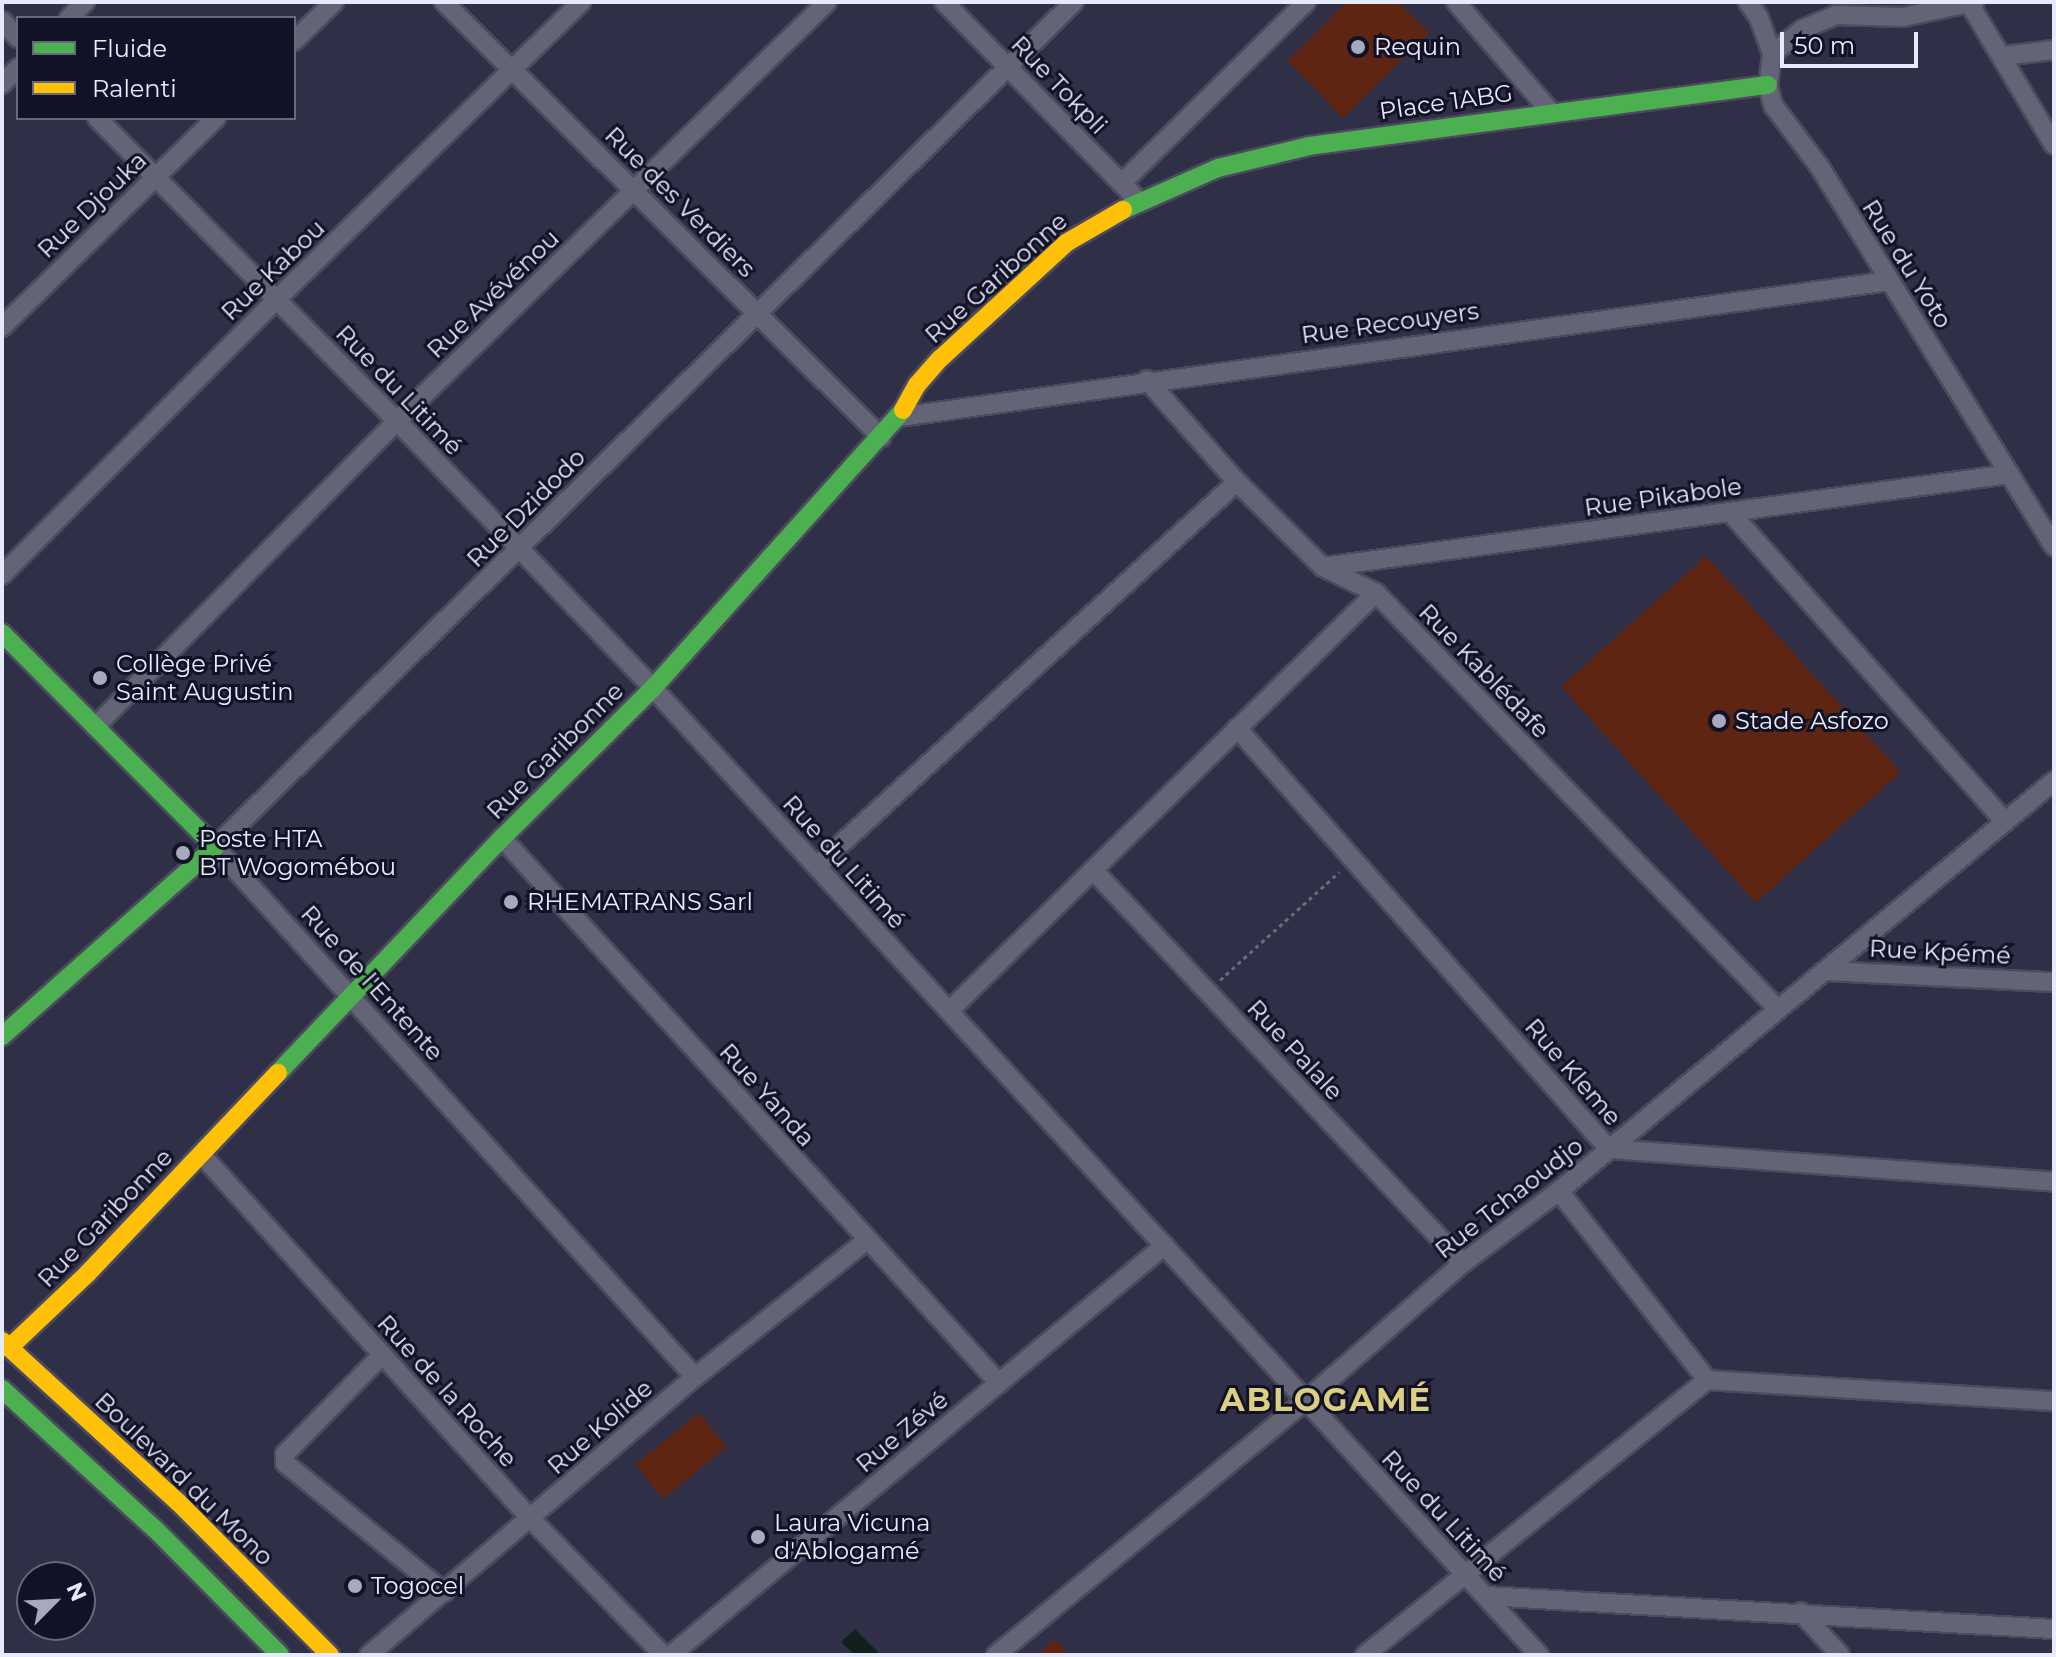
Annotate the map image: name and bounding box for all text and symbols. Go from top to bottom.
legend [16,16,296,120]
scale bar [1784,16,1922,66]
street label: Rue Tokpli [1005,30,1113,140]
text: 50 m [1794,31,1855,60]
place label: Requin [1374,33,1461,61]
text: Fluide [92,34,167,63]
marker: Requin [1349,38,1367,56]
text: Ralenti [92,74,177,103]
street label: Place 1ABG [1377,78,1515,126]
street label: Rue des Verdiers [599,121,761,283]
street label: Rue Djouka [32,146,152,264]
street label: Rue du Yoto [1856,194,1958,334]
street label: Rue Garibonne [919,207,1073,349]
street label: Rue Kabou [215,214,331,326]
street label: Rue Avévénou [421,224,565,364]
street label: Rue Recouyers [1299,296,1481,350]
street label: Rue du Litimé [330,319,468,461]
street label: Rue Dzidodo [461,443,591,573]
street label: Rue Pikabole [1583,472,1743,522]
street label: Rue Kablédafe [1413,598,1555,744]
place label: Collège Privé Saint Augustin [116,650,293,706]
marker: Collège Privé Saint Augustin [91,669,109,687]
street label: Rue Garibonne [481,677,629,825]
place label: Stade Asfozo [1735,707,1889,735]
marker: Stade Asfozo [1710,712,1728,730]
street label: Rue du Litimé [777,789,911,935]
place label: Poste HTA BT Wogomébou [199,825,396,881]
marker: Poste HTA BT Wogomébou [174,844,192,862]
place label: RHEMATRANS Sarl [527,888,753,916]
marker: RHEMATRANS Sarl [502,893,520,911]
street label: Rue de l'Entente [295,900,449,1066]
street label: Rue Kpémé [1868,934,2012,970]
street label: Rue Palale [1241,994,1349,1106]
street label: Rue Kleme [1519,1013,1627,1131]
street label: Rue Yanda [713,1038,821,1152]
street label: Rue Tchaoudjo [1429,1131,1589,1265]
street label: Rue Garibonne [32,1143,178,1293]
street label: Rue de la Roche [371,1309,523,1473]
street label: Rue Kolide [542,1374,658,1480]
district label: ABLOGAMÉ [1220,1381,1432,1419]
street label: Rue Zévé [850,1385,954,1479]
street label: Boulevard du Mono [89,1387,279,1571]
street label: Rue du Litimé [1376,1444,1512,1588]
place label: Laura Vicuna d'Ablogamé [774,1509,930,1565]
marker: Laura Vicuna d'Ablogamé [749,1528,767,1546]
north arrow [16,1561,96,1641]
place label: Togocel [371,1572,464,1600]
marker: Togocel [346,1577,364,1595]
text: N [61,1578,93,1605]

